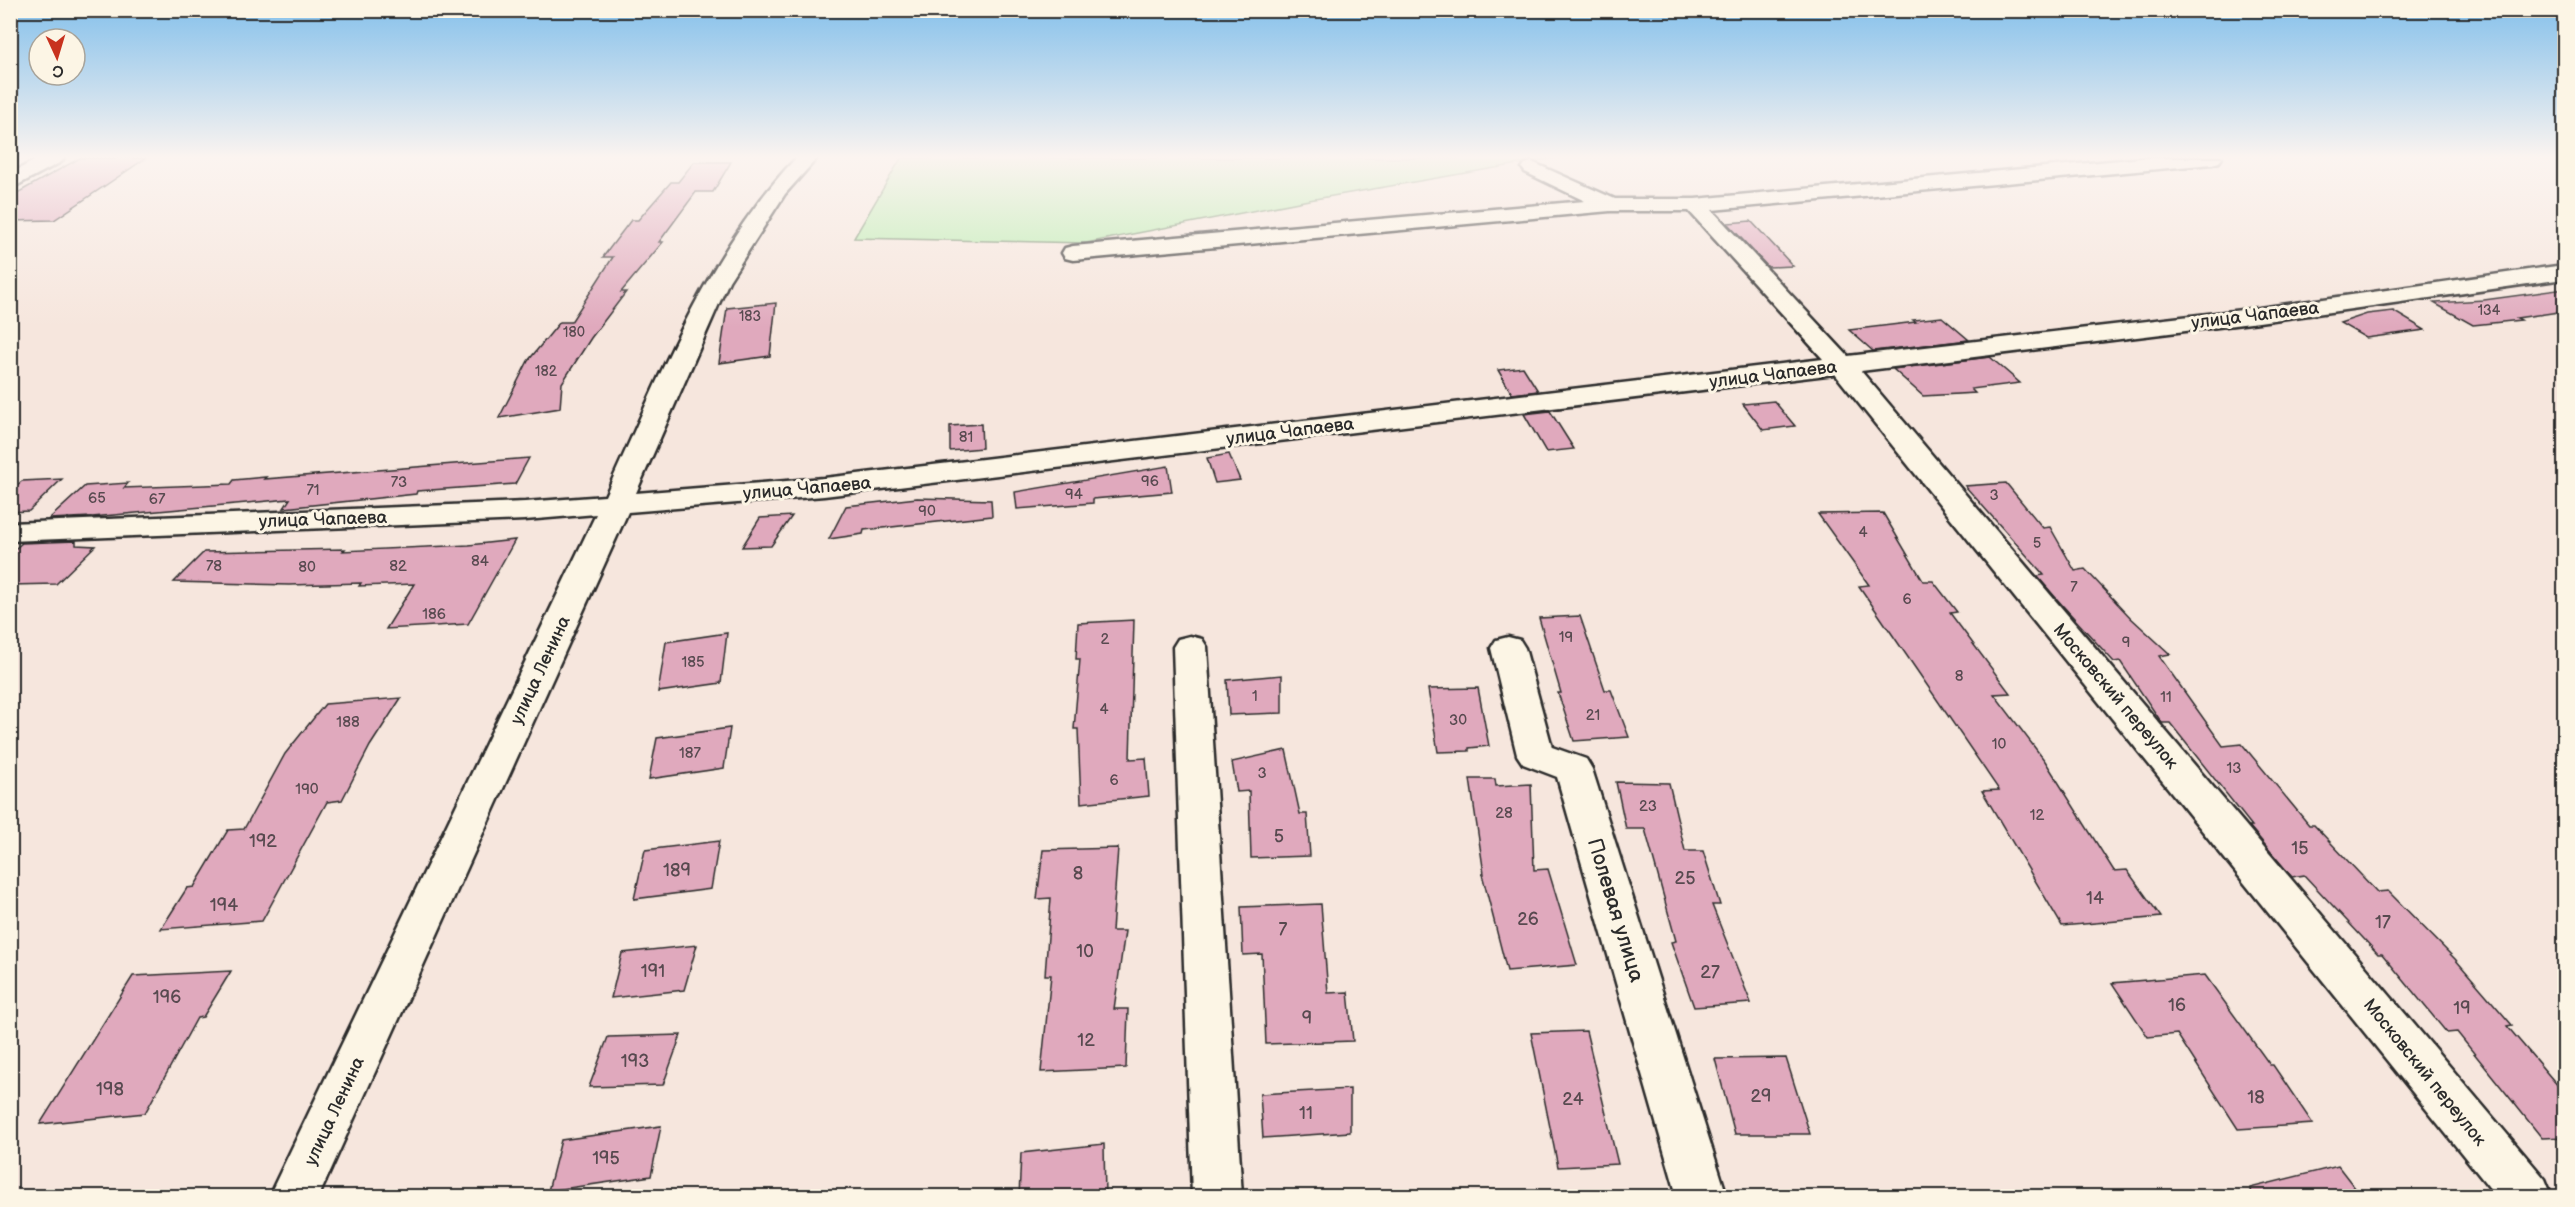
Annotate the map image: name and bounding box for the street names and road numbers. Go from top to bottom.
street label: улица Чапаева [2190,297,2320,334]
street label: улица Чапаева [1708,356,1838,393]
street label: улица Чапаева [1225,413,1355,450]
street label: улица Чапаева [742,472,872,505]
street label: улица Чапаева [258,507,388,532]
street label: улица Ленина [506,612,575,728]
street label: Московский переулок [2049,619,2183,774]
street label: Полевая улица [1582,835,1649,986]
street label: Московский переулок [2359,995,2491,1150]
street label: улица Ленина [300,1053,369,1169]

